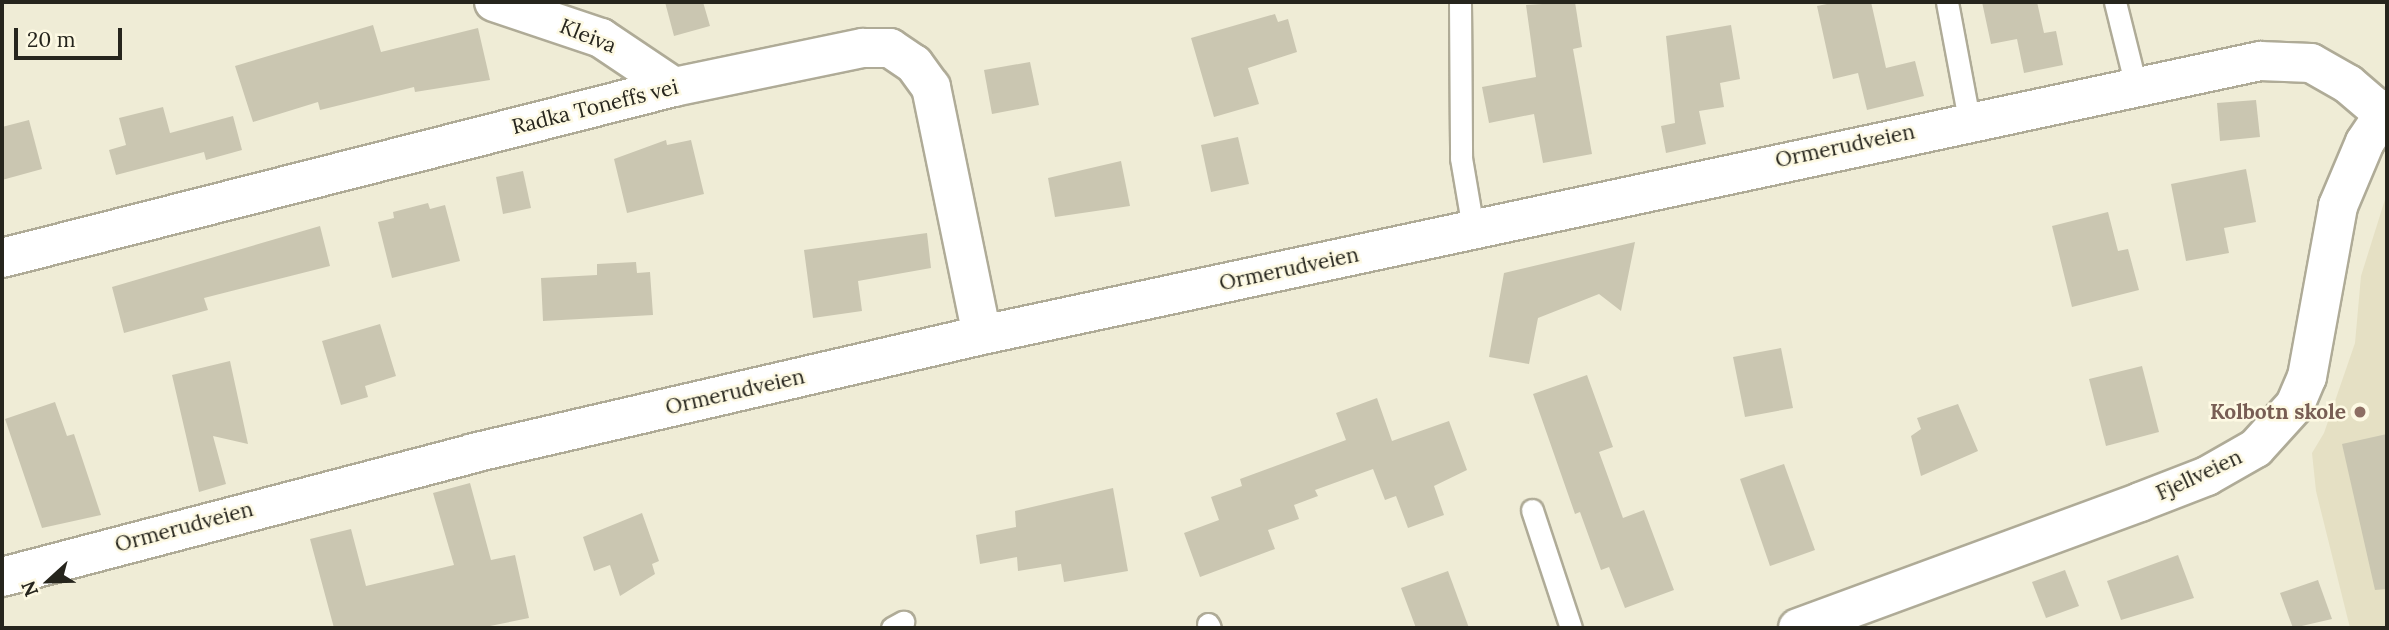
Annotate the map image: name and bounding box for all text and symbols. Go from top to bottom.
street label: Kleiva [556,13,620,59]
scale bar [18,14,126,58]
text: 20 m [27,26,76,53]
street label: Radka Toneffs vei [509,74,681,140]
street label: Ormerudveien [1773,119,1917,173]
street label: Ormerudveien [1217,242,1361,296]
street label: Ormerudveien [663,364,807,420]
place label: Kolbotn skole [2210,399,2346,425]
marker: Kolbotn skole [2352,404,2368,420]
street label: Fjellveien [2152,444,2246,506]
street label: Ormerudveien [112,496,256,558]
north arrow [14,546,84,616]
text: N [16,578,43,600]

